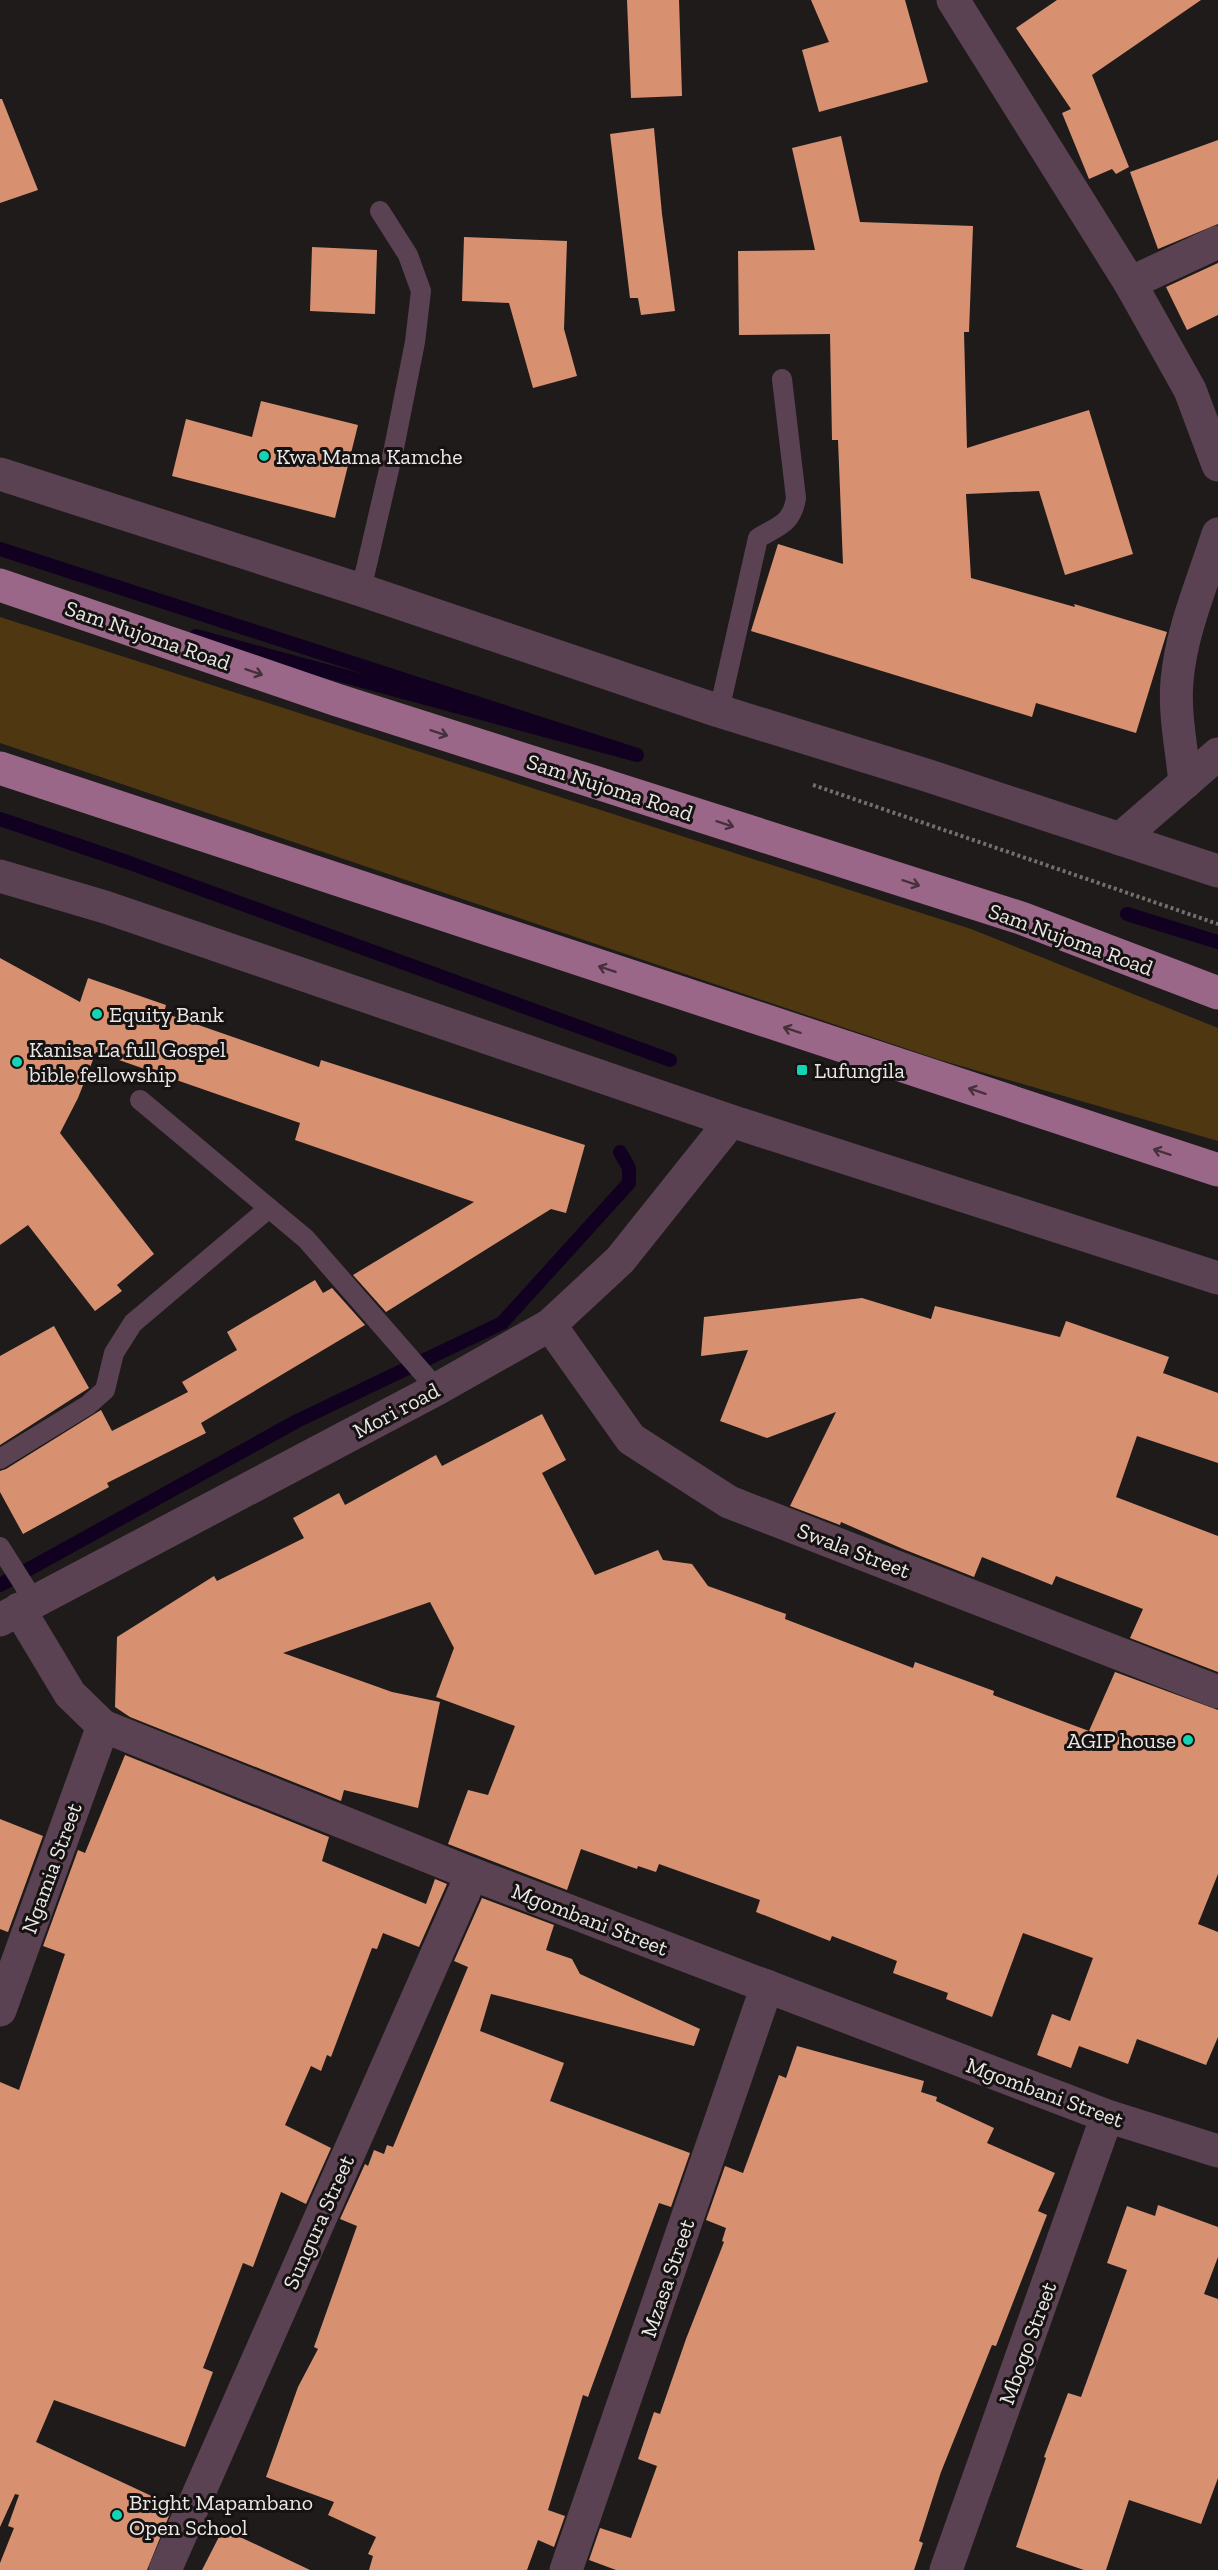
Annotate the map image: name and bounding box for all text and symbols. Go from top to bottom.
place label: Kwa Mama Kamche [276,443,463,470]
marker: Kwa Mama Kamche [257,449,271,463]
street label: Sam Nujoma Road [62,595,234,676]
one-way arrow [244,667,263,678]
one-way arrow [429,728,448,739]
street label: Sam Nujoma Road [523,748,696,827]
one-way arrow [715,819,734,830]
one-way arrow [901,878,920,889]
street label: Sam Nujoma Road [985,897,1157,982]
one-way arrow [598,962,617,973]
place label: Equity Bank [109,1001,225,1028]
marker: Equity Bank [90,1007,104,1021]
one-way arrow [783,1023,802,1034]
place label: Kanisa La full Gospel bible fellowship [28,1036,226,1088]
marker: Kanisa La full Gospel bible fellowship [10,1055,24,1069]
place label: Lufungila [814,1057,905,1084]
marker: Lufungila [795,1063,809,1077]
one-way arrow [968,1085,987,1096]
one-way arrow [1153,1146,1172,1157]
street label: Mori road [348,1377,444,1444]
street label: Swala Street [794,1517,915,1585]
place label: AGIP house [1067,1727,1176,1754]
marker: AGIP house [1181,1733,1195,1747]
street label: Ngamia Street [15,1798,88,1937]
street label: Mgombani Street [508,1877,673,1962]
street label: Mgombani Street [963,2052,1128,2134]
street label: Sungura Street [277,2150,360,2293]
street label: Mzasa Street [635,2215,701,2341]
street label: Mbogo Street [993,2277,1062,2408]
place label: Bright Mapambano Open School [129,2489,313,2541]
marker: Bright Mapambano Open School [110,2508,124,2522]

